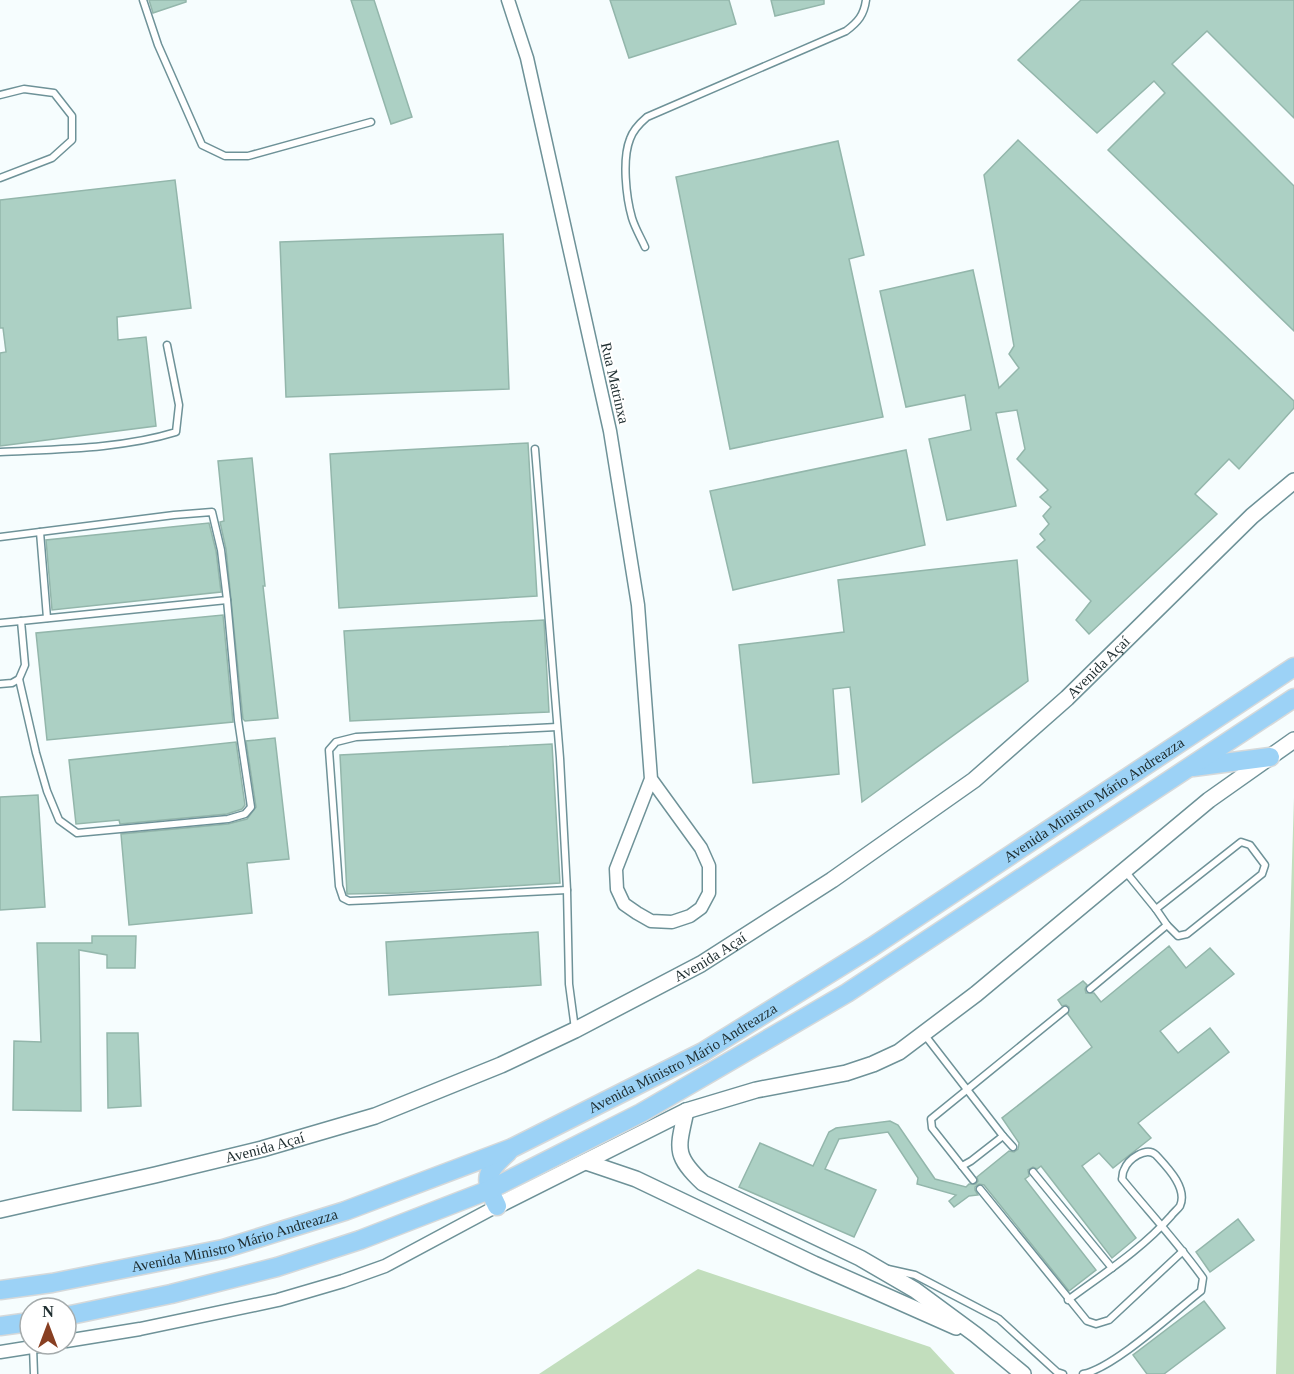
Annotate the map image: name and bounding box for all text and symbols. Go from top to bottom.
street label: Rua Matrinxa [598,341,632,426]
street label: Avenida Açaí [1064,633,1133,701]
street label: Avenida Ministro Mário Andreazza [1001,734,1187,865]
street label: Avenida Açaí [671,929,749,985]
street label: Avenida Ministro Mário Andreazza [586,1000,780,1116]
street label: Avenida Açaí [224,1129,306,1166]
street label: Avenida Ministro Mário Andreazza [130,1206,340,1275]
north arrow [18,1296,78,1356]
text: N [42,1303,54,1320]

